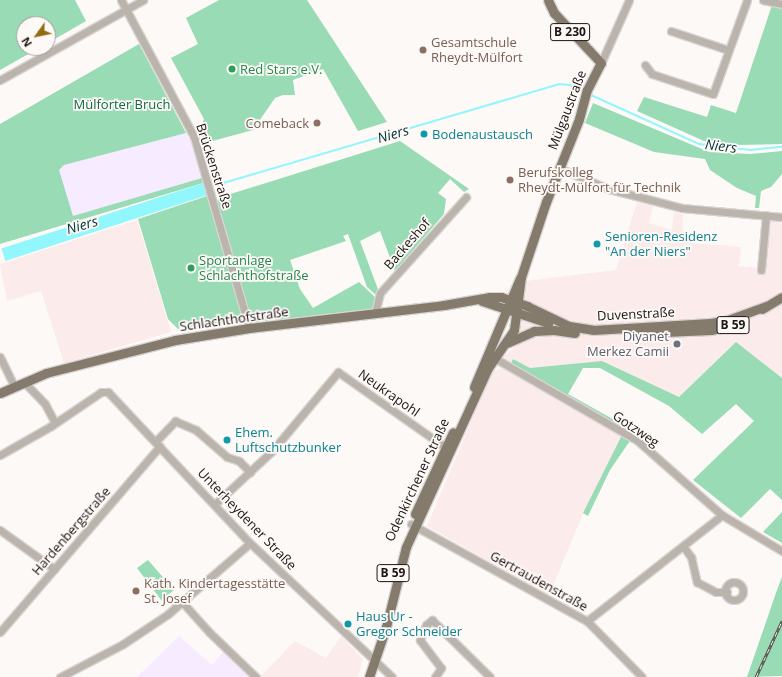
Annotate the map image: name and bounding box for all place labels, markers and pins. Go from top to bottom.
place label: Gesamtschule Rheydt-Mülfort [431,35,523,66]
marker: Gesamtschule Rheydt-Mülfort [418,45,428,55]
place label: Red Stars e.V. [240,61,322,77]
marker: Red Stars e.V. [227,64,237,74]
place label: Comeback [245,115,309,131]
marker: Comeback [312,118,322,128]
place label: Bodenaustausch [432,126,533,142]
marker: Bodenaustausch [419,129,429,139]
place label: Berufskolleg Rheydt-Mülfort für Technik [518,165,681,196]
marker: Berufskolleg Rheydt-Mülfort für Technik [505,175,515,185]
place label: Senioren-Residenz "An der Niers" [605,229,717,260]
marker: Senioren-Residenz "An der Niers" [592,239,602,249]
place label: Sportanlage Schlachthofstraße [199,253,309,284]
marker: Sportanlage Schlachthofstraße [186,263,196,273]
place label: Diyanet Merkez Camii [587,329,669,360]
marker: Diyanet Merkez Camii [672,339,682,349]
place label: Ehem. Luftschutzbunker [235,425,341,456]
marker: Ehem. Luftschutzbunker [222,435,232,445]
place label: Kath. Kindertagesstätte St. Josef [144,576,285,607]
marker: Kath. Kindertagesstätte St. Josef [131,586,141,596]
place label: Haus Ur - Gregor Schneider [356,609,462,640]
marker: Haus Ur - Gregor Schneider [343,619,353,629]

